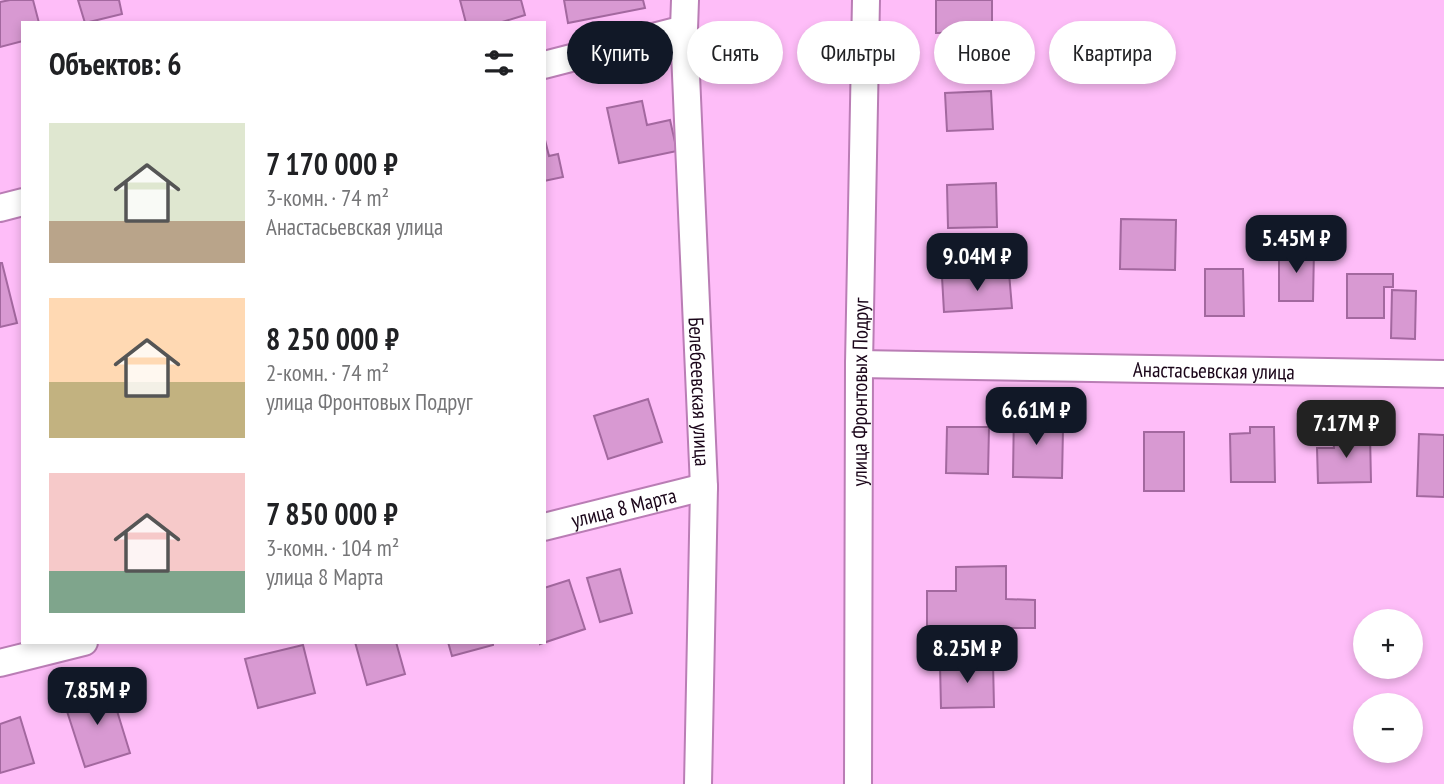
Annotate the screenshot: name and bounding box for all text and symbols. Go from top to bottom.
chip: Купить [567,21,673,84]
chip: Снять [687,21,783,84]
chip: Фильтры [797,21,920,84]
chip: Новое [934,21,1035,84]
chip: Квартира [1049,21,1176,84]
text: Объектов: 6 [49,44,182,83]
icon: filters [480,44,518,82]
text: 7 170 000 ₽ [266,144,398,183]
icon: home [105,151,189,235]
text: 3-комн. · 74 m² [266,183,389,212]
text: Анастасьевская улица [266,212,443,241]
pin: 5.45M ₽ [1231,216,1361,275]
text: 5.45M ₽ [1262,223,1330,252]
pin: 9.04M ₽ [912,233,1042,293]
text: 9.04M ₽ [943,241,1011,270]
street label: улица Фронтовых Подруг [845,297,874,486]
street label: Белебеевская улица [683,316,717,467]
text: 8 250 000 ₽ [266,319,399,358]
icon: home [105,326,189,410]
street label: Анастасьевская улица [1133,355,1295,385]
text: 2-комн. · 74 m² [266,358,389,387]
text: улица Фронтовых Подруг [266,387,472,416]
pin: 6.61M ₽ [971,388,1101,447]
text: 6.61M ₽ [1002,395,1070,424]
pin: 7.17M ₽ [1281,400,1411,460]
text: 7.17M ₽ [1313,408,1379,437]
street label: улица 8 Марта [568,481,679,533]
text: 7 850 000 ₽ [266,494,398,533]
icon: home [105,501,189,585]
text: 3-комн. · 104 m² [266,533,399,562]
text: улица 8 Марта [266,562,383,591]
map controls [1353,609,1423,763]
button: + [1353,609,1423,679]
pin: 8.25M ₽ [902,626,1032,685]
text: 8.25M ₽ [933,633,1001,662]
pin: 7.85M ₽ [32,668,162,727]
text: 7.85M ₽ [64,675,130,704]
button: − [1353,693,1423,763]

